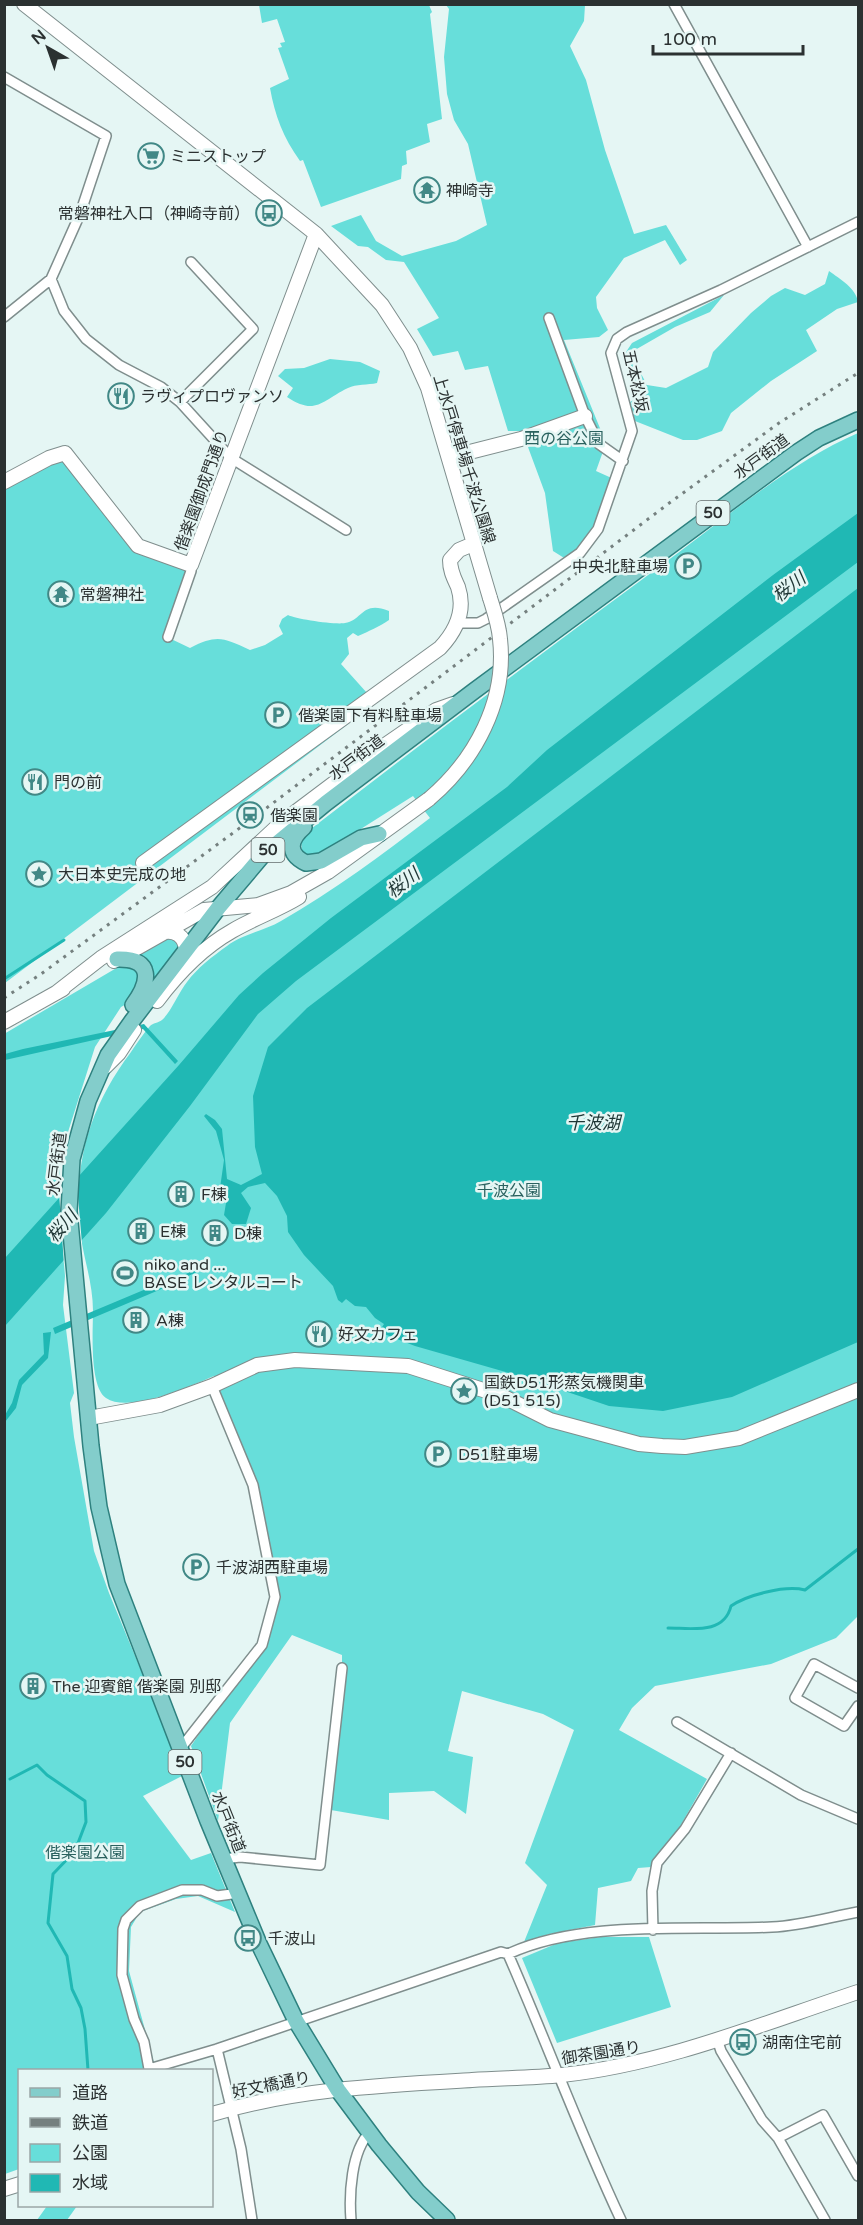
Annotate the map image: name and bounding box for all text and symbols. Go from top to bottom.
north arrow [18,18,78,78]
scale bar [653,18,803,56]
text: N [28,25,50,49]
text: 100 m [662,28,717,50]
supermarket icon: ミニストップ [136,141,166,171]
place label: ミニストップ [170,147,266,167]
temple icon: 神崎寺 [412,175,442,205]
place label: 神崎寺 [446,181,494,201]
bus stop icon: 常磐神社入口（神崎寺前） [254,198,284,228]
place label: 常磐神社入口（神崎寺前） [58,204,250,224]
street label: 五本松坂 [618,348,652,415]
street label: 上水戸停車場千波公園線 [429,372,499,546]
restaurant icon: ラヴィプロヴァンソ [106,381,136,411]
place label: ラヴィプロヴァンソ [140,387,284,407]
street label: 偕楽園御成門通り [171,427,233,554]
park label: 西の谷公園 [524,429,604,449]
street label: 水戸街道 [730,430,793,484]
road number: 50 [696,501,730,525]
parking icon: 中央北駐車場 [673,551,703,581]
place label: 中央北駐車場 [572,557,668,577]
water label: 桜川 [768,566,812,607]
temple icon: 常磐神社 [46,579,76,609]
place label: 常磐神社 [80,585,144,605]
parking icon: 偕楽園下有料駐車場 [263,700,293,730]
place label: 偕楽園下有料駐車場 [298,706,442,726]
street label: 水戸街道 [325,731,388,785]
restaurant icon: 門の前 [20,767,50,797]
place label: 門の前 [54,773,102,793]
station icon: 偕楽園 [235,800,265,830]
place label: 偕楽園 [270,806,318,826]
road number: 50 [252,838,284,862]
place icon: 大日本史完成の地 [24,859,54,889]
water label: 桜川 [382,862,426,903]
place label: 大日本史完成の地 [58,865,186,885]
water label: 千波湖 [566,1112,623,1134]
street label: 水戸街道 [43,1131,71,1197]
building icon: F棟 [166,1179,196,1209]
park label: 千波公園 [477,1181,541,1201]
place label: F棟 [201,1185,227,1205]
water label: 桜川 [42,1204,83,1247]
building icon: E棟 [126,1216,156,1246]
building icon: D棟 [200,1218,230,1248]
place label: E棟 [160,1222,186,1242]
place label: D棟 [234,1224,262,1244]
place label: niko and ... BASE レンタルコート [144,1255,303,1293]
sports icon: niko and ... BASE レンタルコート [110,1258,140,1288]
building icon: A棟 [121,1305,151,1335]
place label: A棟 [156,1311,184,1331]
restaurant icon: 好文カフェ [304,1319,334,1349]
place label: 好文カフェ [338,1325,418,1345]
place label: 国鉄D51形蒸気機関車 (D51 515) [484,1373,644,1411]
place icon: 国鉄D51形蒸気機関車 (D51 515) [449,1376,479,1406]
parking icon: D51駐車場 [423,1439,453,1469]
place label: D51駐車場 [458,1445,538,1465]
parking icon: 千波湖西駐車場 [181,1552,211,1582]
place label: 千波湖西駐車場 [216,1558,328,1578]
building icon: The 迎賓館 偕楽園 別邸 [18,1671,48,1701]
place label: The 迎賓館 偕楽園 別邸 [52,1677,221,1697]
road number: 50 [168,1750,201,1774]
street label: 水戸街道 [207,1789,249,1856]
park label: 偕楽園公園 [45,1843,125,1863]
bus stop icon: 千波山 [233,1923,263,1953]
place label: 千波山 [268,1929,316,1949]
bus stop icon: 湖南住宅前 [728,2027,758,2057]
place label: 湖南住宅前 [762,2033,842,2053]
street label: 御茶園通り [560,2037,642,2069]
street label: 好文橋通り [230,2068,312,2102]
legend [18,2069,213,2207]
text: 道路 [72,2082,108,2104]
text: 鉄道 [72,2112,108,2134]
text: 公園 [72,2142,108,2164]
text: 水域 [72,2172,108,2194]

